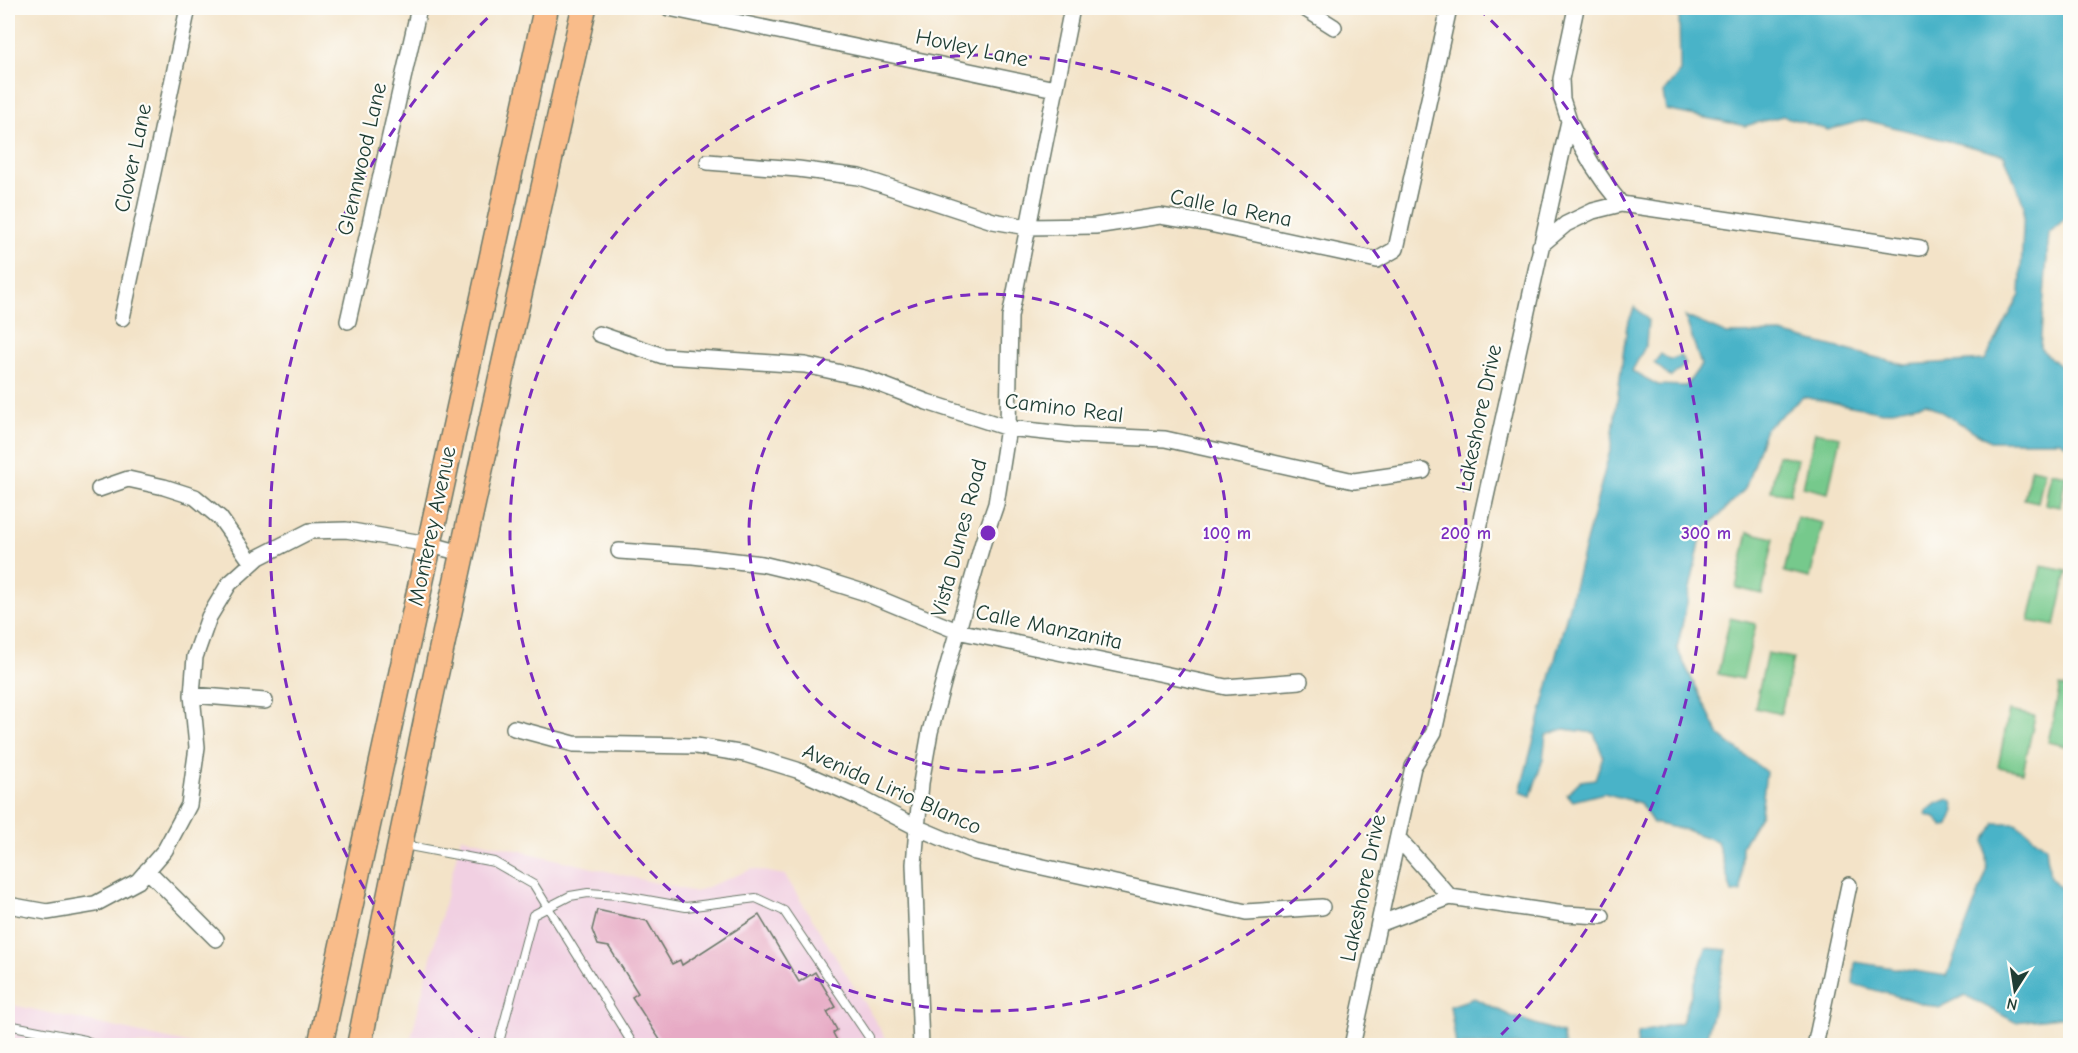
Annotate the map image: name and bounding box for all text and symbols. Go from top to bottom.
street label: Hovley Lane [913,23,1031,73]
street label: Glennwood Lane [332,80,392,238]
street label: Clover Lane [109,101,157,215]
street label: Calle la Rena [1168,183,1294,233]
street label: Lakeshore Drive [1451,342,1507,494]
street label: Camino Real [1003,388,1125,428]
street label: Monterey Avenue [402,444,462,608]
street label: Vista Dunes Road [925,456,993,620]
centre of rings [978,523,998,543]
text: 100 m [1203,523,1251,544]
text: 200 m [1441,523,1491,544]
text: 300 m [1681,523,1731,544]
street label: Calle Manzanita [973,599,1125,655]
street label: Avenida Lirio Blanco [799,738,985,840]
street label: Lakeshore Drive [1335,812,1391,964]
north arrow [1985,960,2045,1020]
text: N [2005,994,2019,1014]

